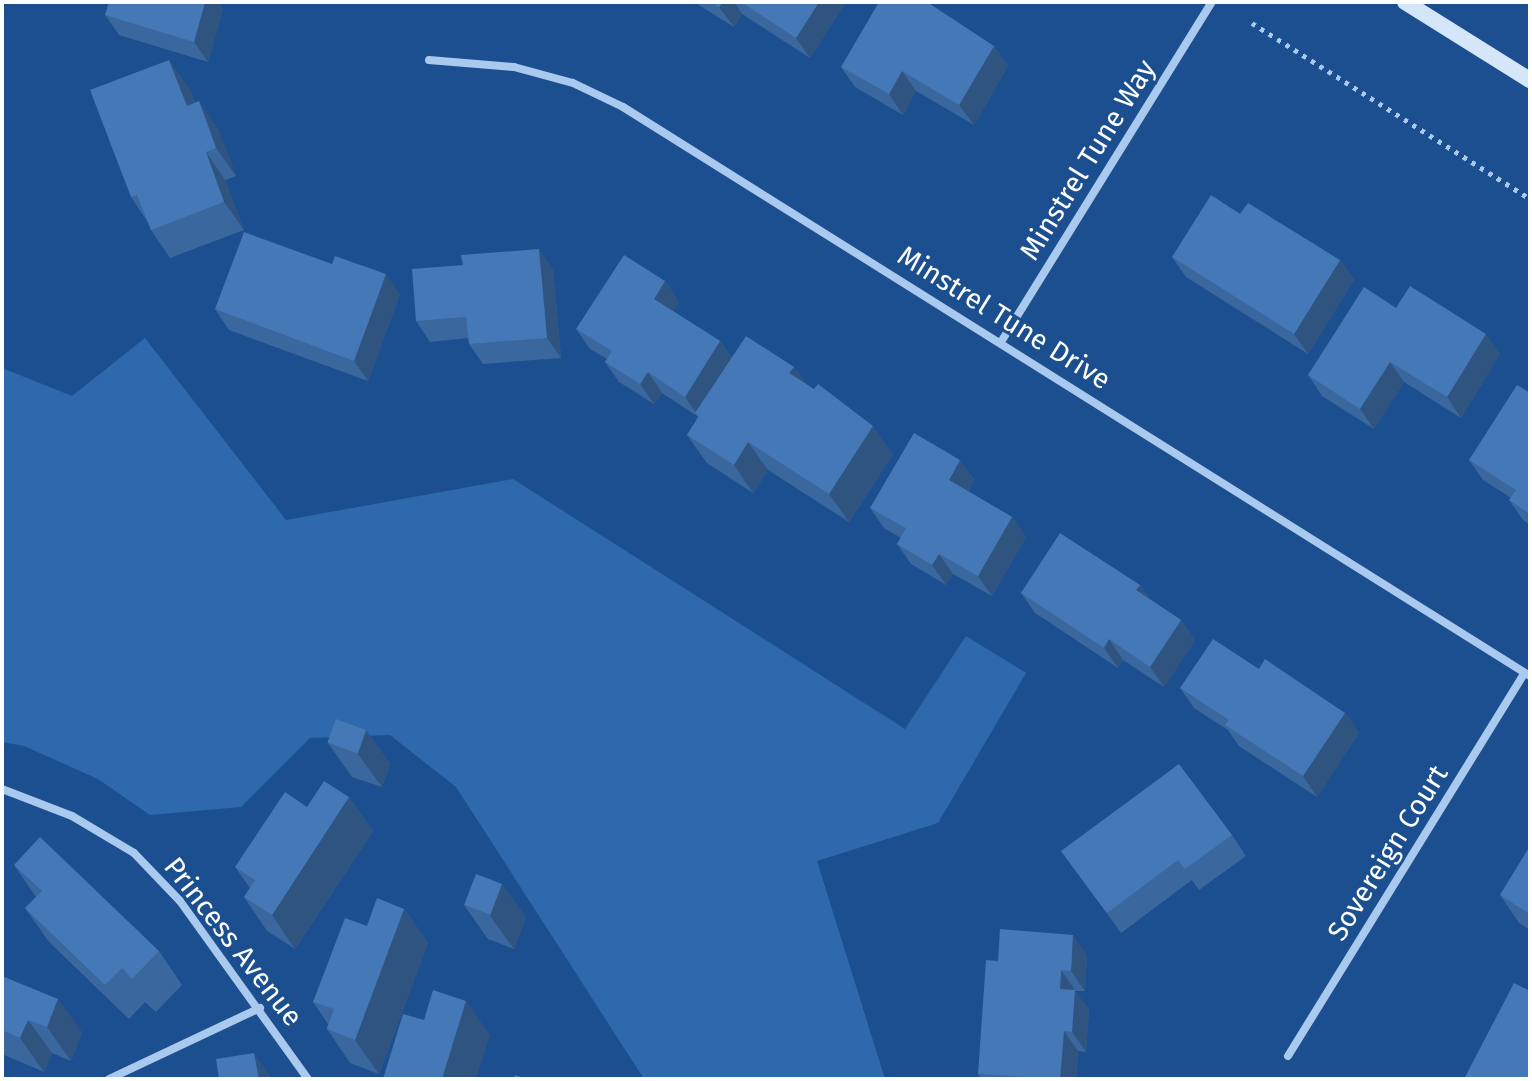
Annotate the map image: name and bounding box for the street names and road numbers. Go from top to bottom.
street label: Minstrel Tune Way [1013,54,1163,266]
street label: Minstrel Tune Drive [891,239,1117,397]
street label: Sovereign Court [1321,759,1455,947]
street label: Princess Avenue [157,851,309,1033]

